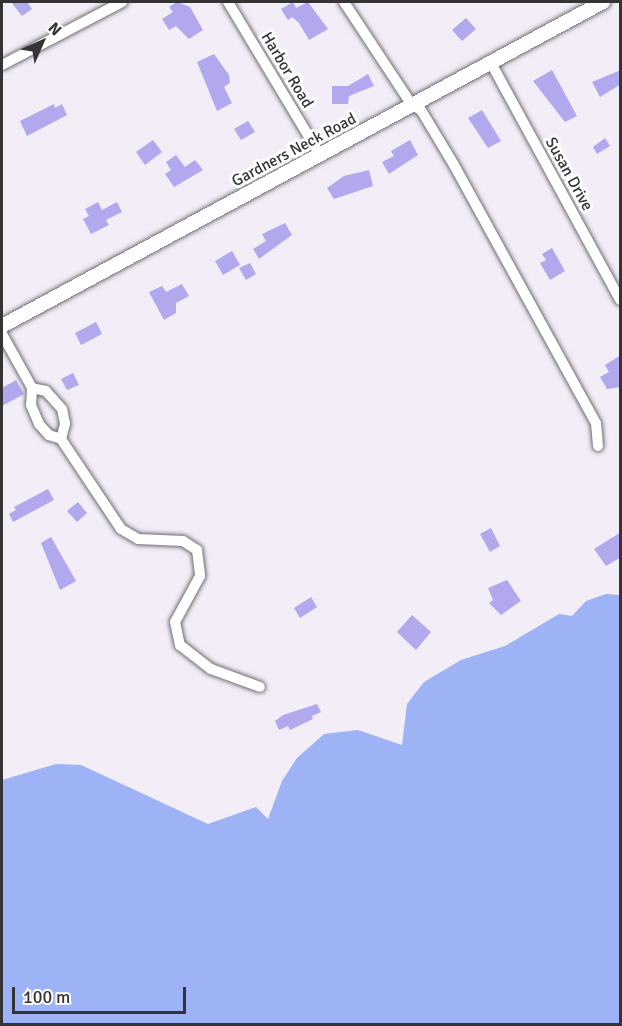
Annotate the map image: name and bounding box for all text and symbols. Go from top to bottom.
north arrow [12,12,72,72]
text: N [44,18,66,40]
street label: Harbor Road [257,29,317,111]
street label: Gardners Neck Road [229,109,359,191]
street label: Susan Drive [541,134,597,214]
scale bar [15,975,189,1013]
text: 100 m [23,986,70,1008]

